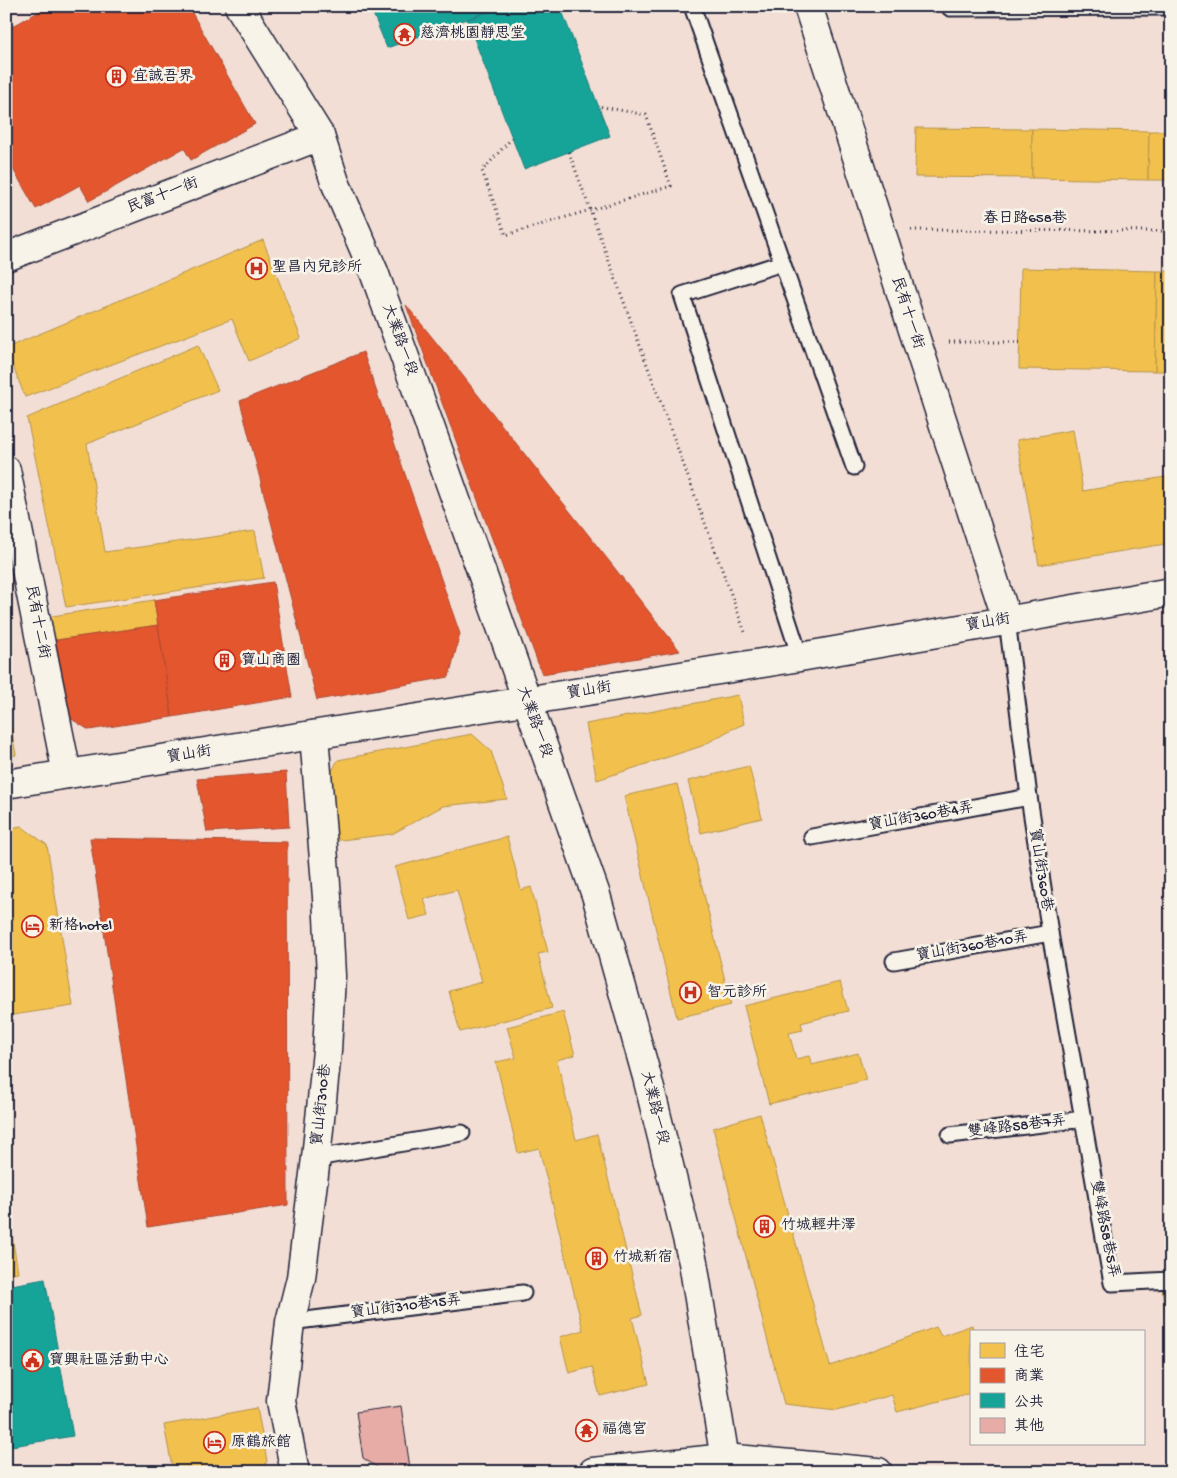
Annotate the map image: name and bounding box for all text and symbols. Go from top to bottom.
temple icon: 慈濟桃園靜思堂 [392,22,416,46]
place label: 慈濟桃園靜思堂 [420,24,525,43]
building icon: 宜誠吾界 [105,65,129,89]
place label: 宜誠吾界 [133,68,193,86]
street label: 民富十一街 [125,174,201,218]
street label: 春日路658巷 [983,210,1067,228]
hospital icon: 聖昌內兒診所 [244,256,268,280]
place label: 聖昌內兒診所 [272,259,362,277]
street label: 民有十一街 [887,275,927,351]
street label: 大業路一段 [378,301,421,378]
street label: 民有十二街 [21,583,53,661]
street label: 寶山街 [964,610,1012,636]
building icon: 寶山商圈 [213,649,237,673]
place label: 寶山商圈 [241,651,301,670]
street label: 寶山街 [565,679,613,703]
street label: 大業路一段 [513,683,556,760]
street label: 寶山街 [165,743,213,767]
street label: 寶山街360巷4弄 [867,799,975,835]
street label: 寶山街360巷 [1025,827,1055,913]
hotel icon: 新格hotel [21,914,45,938]
place label: 新格hotel [49,916,112,935]
street label: 寶山街360巷10弄 [915,928,1029,966]
hospital icon: 智元診所 [679,981,703,1005]
place label: 智元診所 [707,984,767,1002]
street label: 寶山街310巷 [309,1063,335,1147]
street label: 大業路一段 [636,1069,673,1147]
street label: 雙峰路58巷7弄 [967,1111,1067,1142]
street label: 雙峰路58巷5弄 [1086,1179,1123,1279]
building icon: 竹城輕井澤 [753,1214,777,1238]
place label: 竹城輕井澤 [781,1217,856,1235]
building icon: 竹城新宿 [585,1246,609,1270]
place label: 竹城新宿 [613,1249,673,1267]
street label: 寶山街310巷15弄 [350,1291,462,1323]
legend [970,1330,1144,1446]
text: 住宅 [1014,1344,1044,1362]
public building icon: 寶興社區活動中心 [21,1349,45,1373]
place label: 寶興社區活動中心 [49,1352,169,1370]
text: 商業 [1014,1367,1044,1386]
text: 公共 [1014,1394,1044,1412]
text: 其他 [1014,1417,1044,1436]
temple icon: 福德宮 [574,1418,598,1442]
place label: 福德宮 [602,1420,647,1439]
hotel icon: 原鶴旅館 [203,1431,227,1455]
place label: 原鶴旅館 [231,1433,291,1452]

